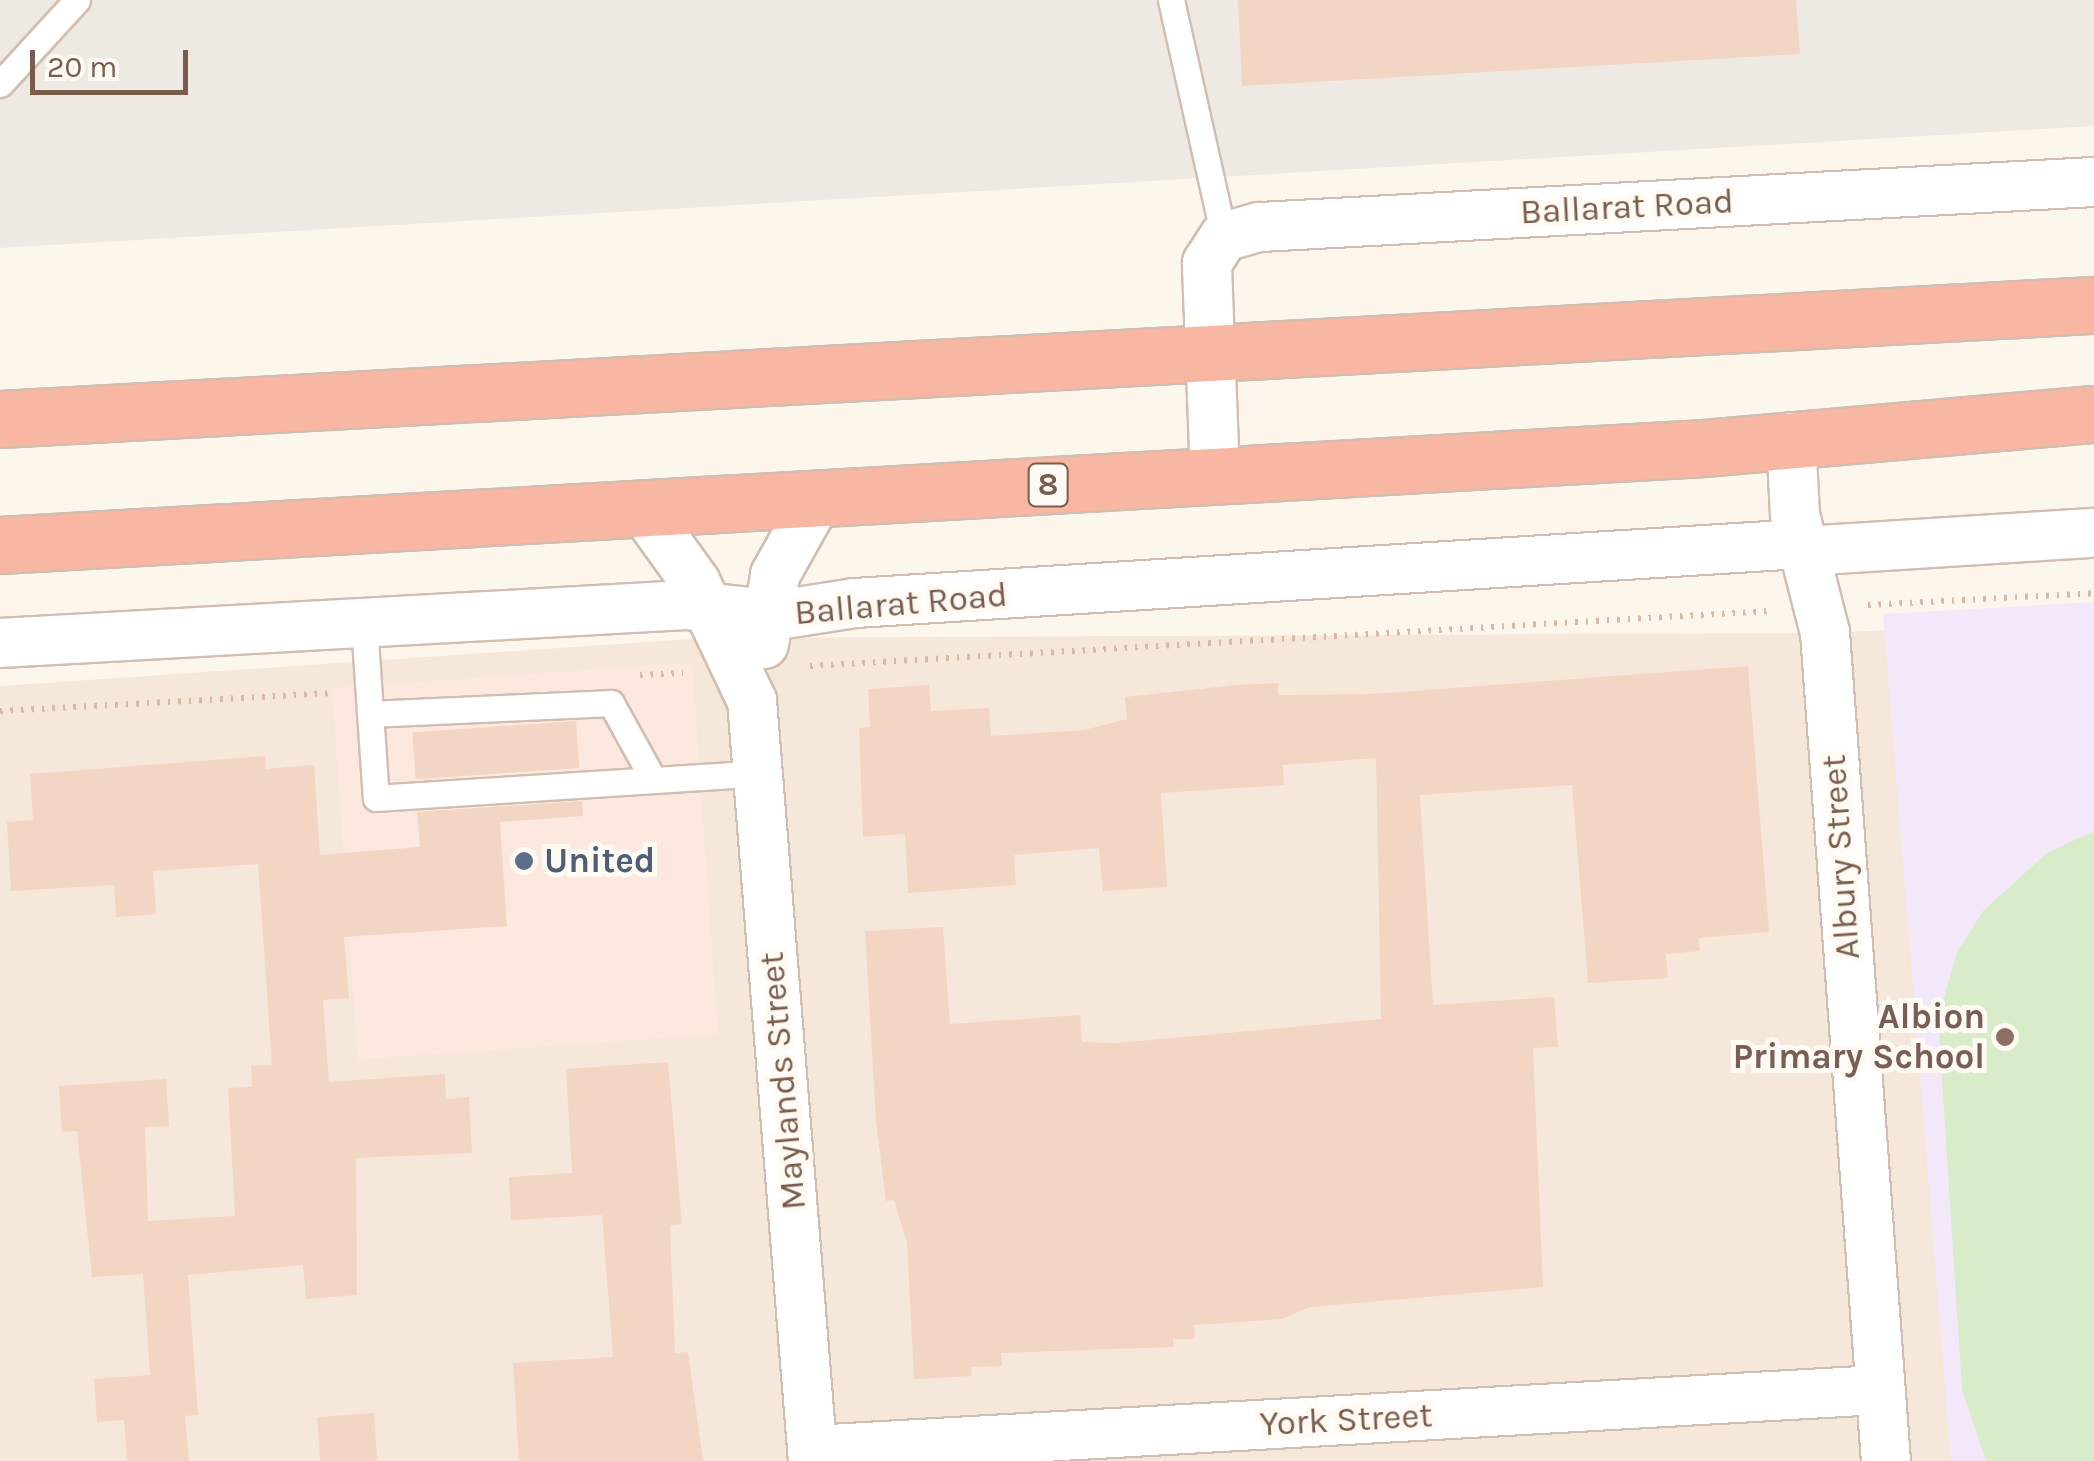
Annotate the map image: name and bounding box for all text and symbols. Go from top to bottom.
scale bar [35,30,192,92]
text: 20 m [47,49,117,85]
street label: Ballarat Road [1519,180,1735,234]
road number: 8 [1026,458,1070,512]
street label: Ballarat Road [793,574,1009,634]
street label: Albury Street [1813,753,1869,961]
place label: United [544,840,655,882]
marker: United [513,850,535,872]
street label: Maylands Street [751,950,815,1212]
place label: Albion Primary School [1733,996,1985,1078]
marker: Albion Primary School [1994,1026,2016,1048]
street label: York Street [1259,1395,1433,1445]

